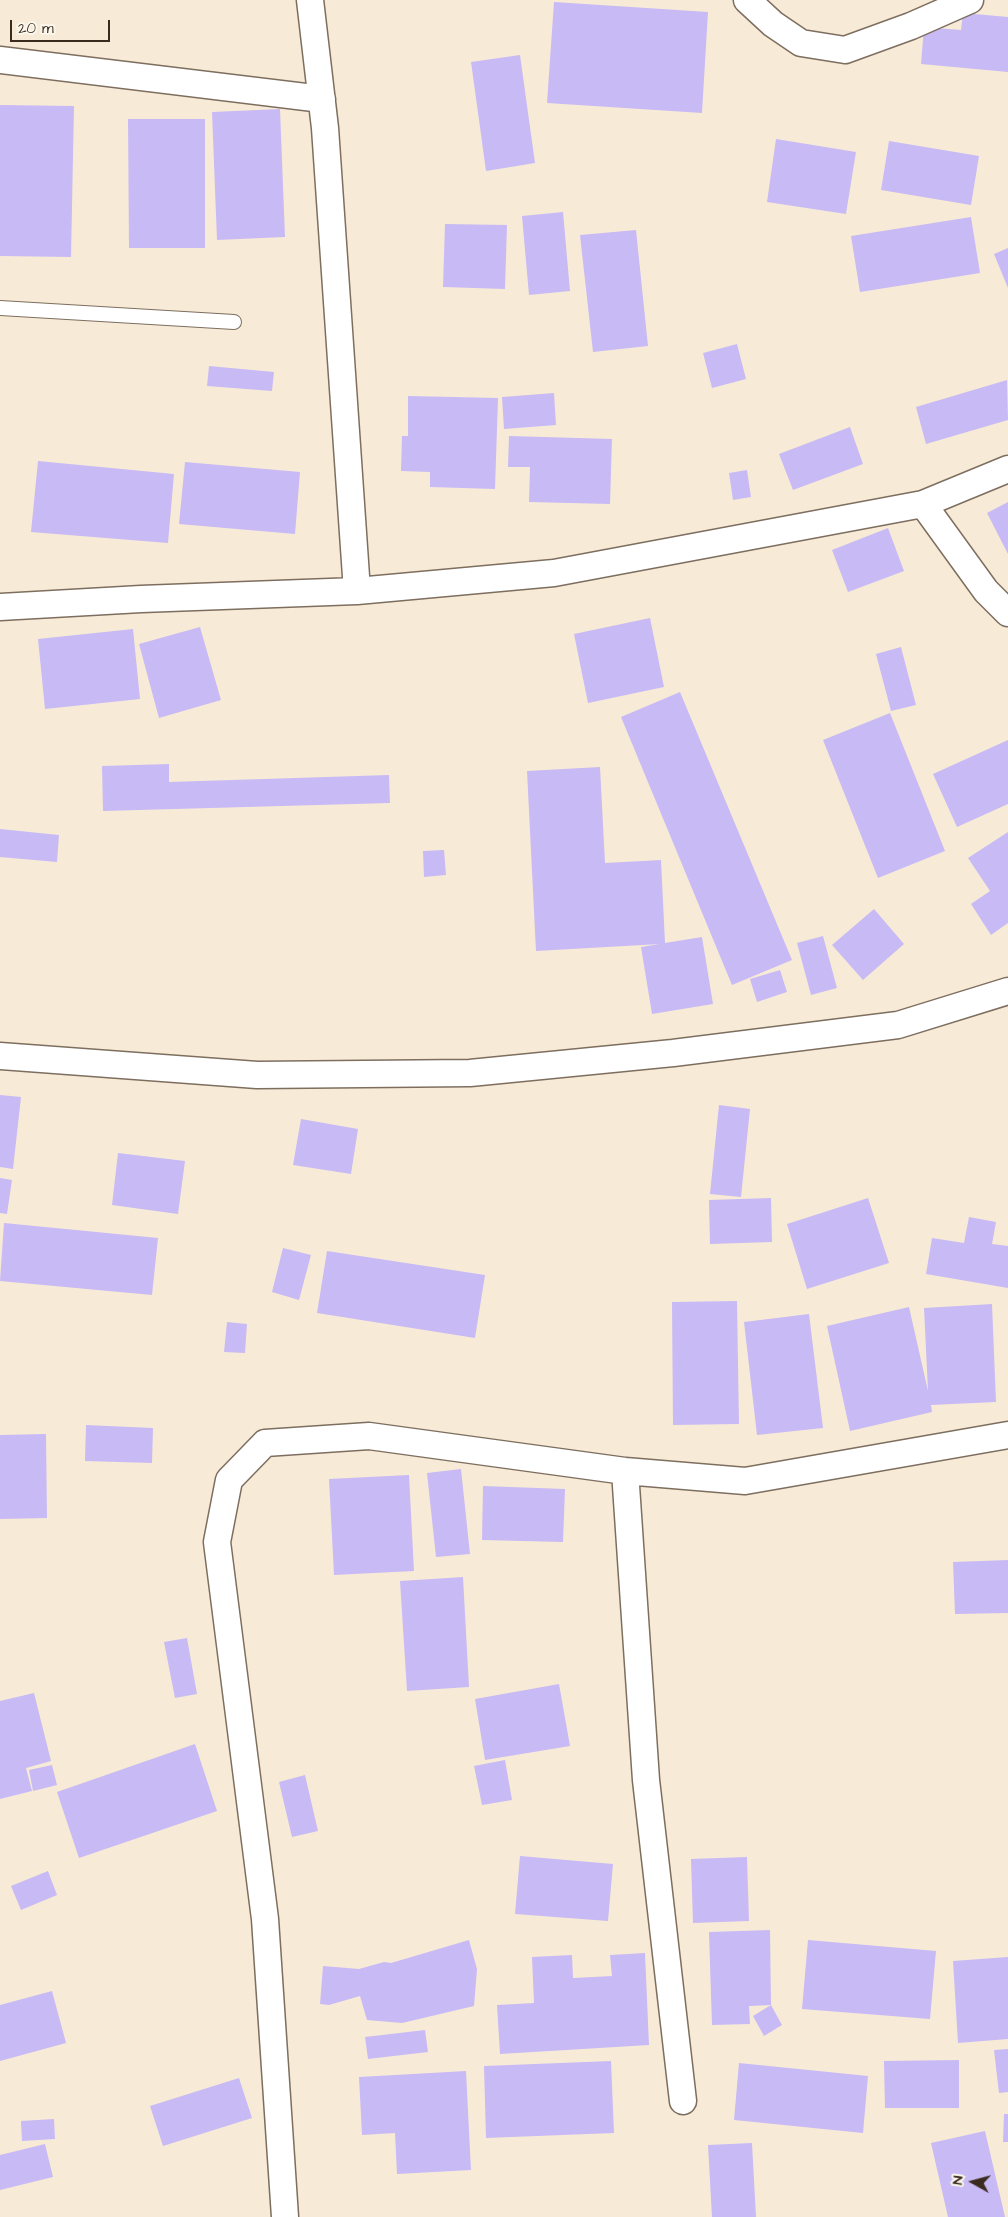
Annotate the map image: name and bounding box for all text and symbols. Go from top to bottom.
scale bar [12,10,112,42]
text: 20 m [18,18,54,39]
north arrow [948,2157,998,2207]
text: N [948,2175,969,2186]

